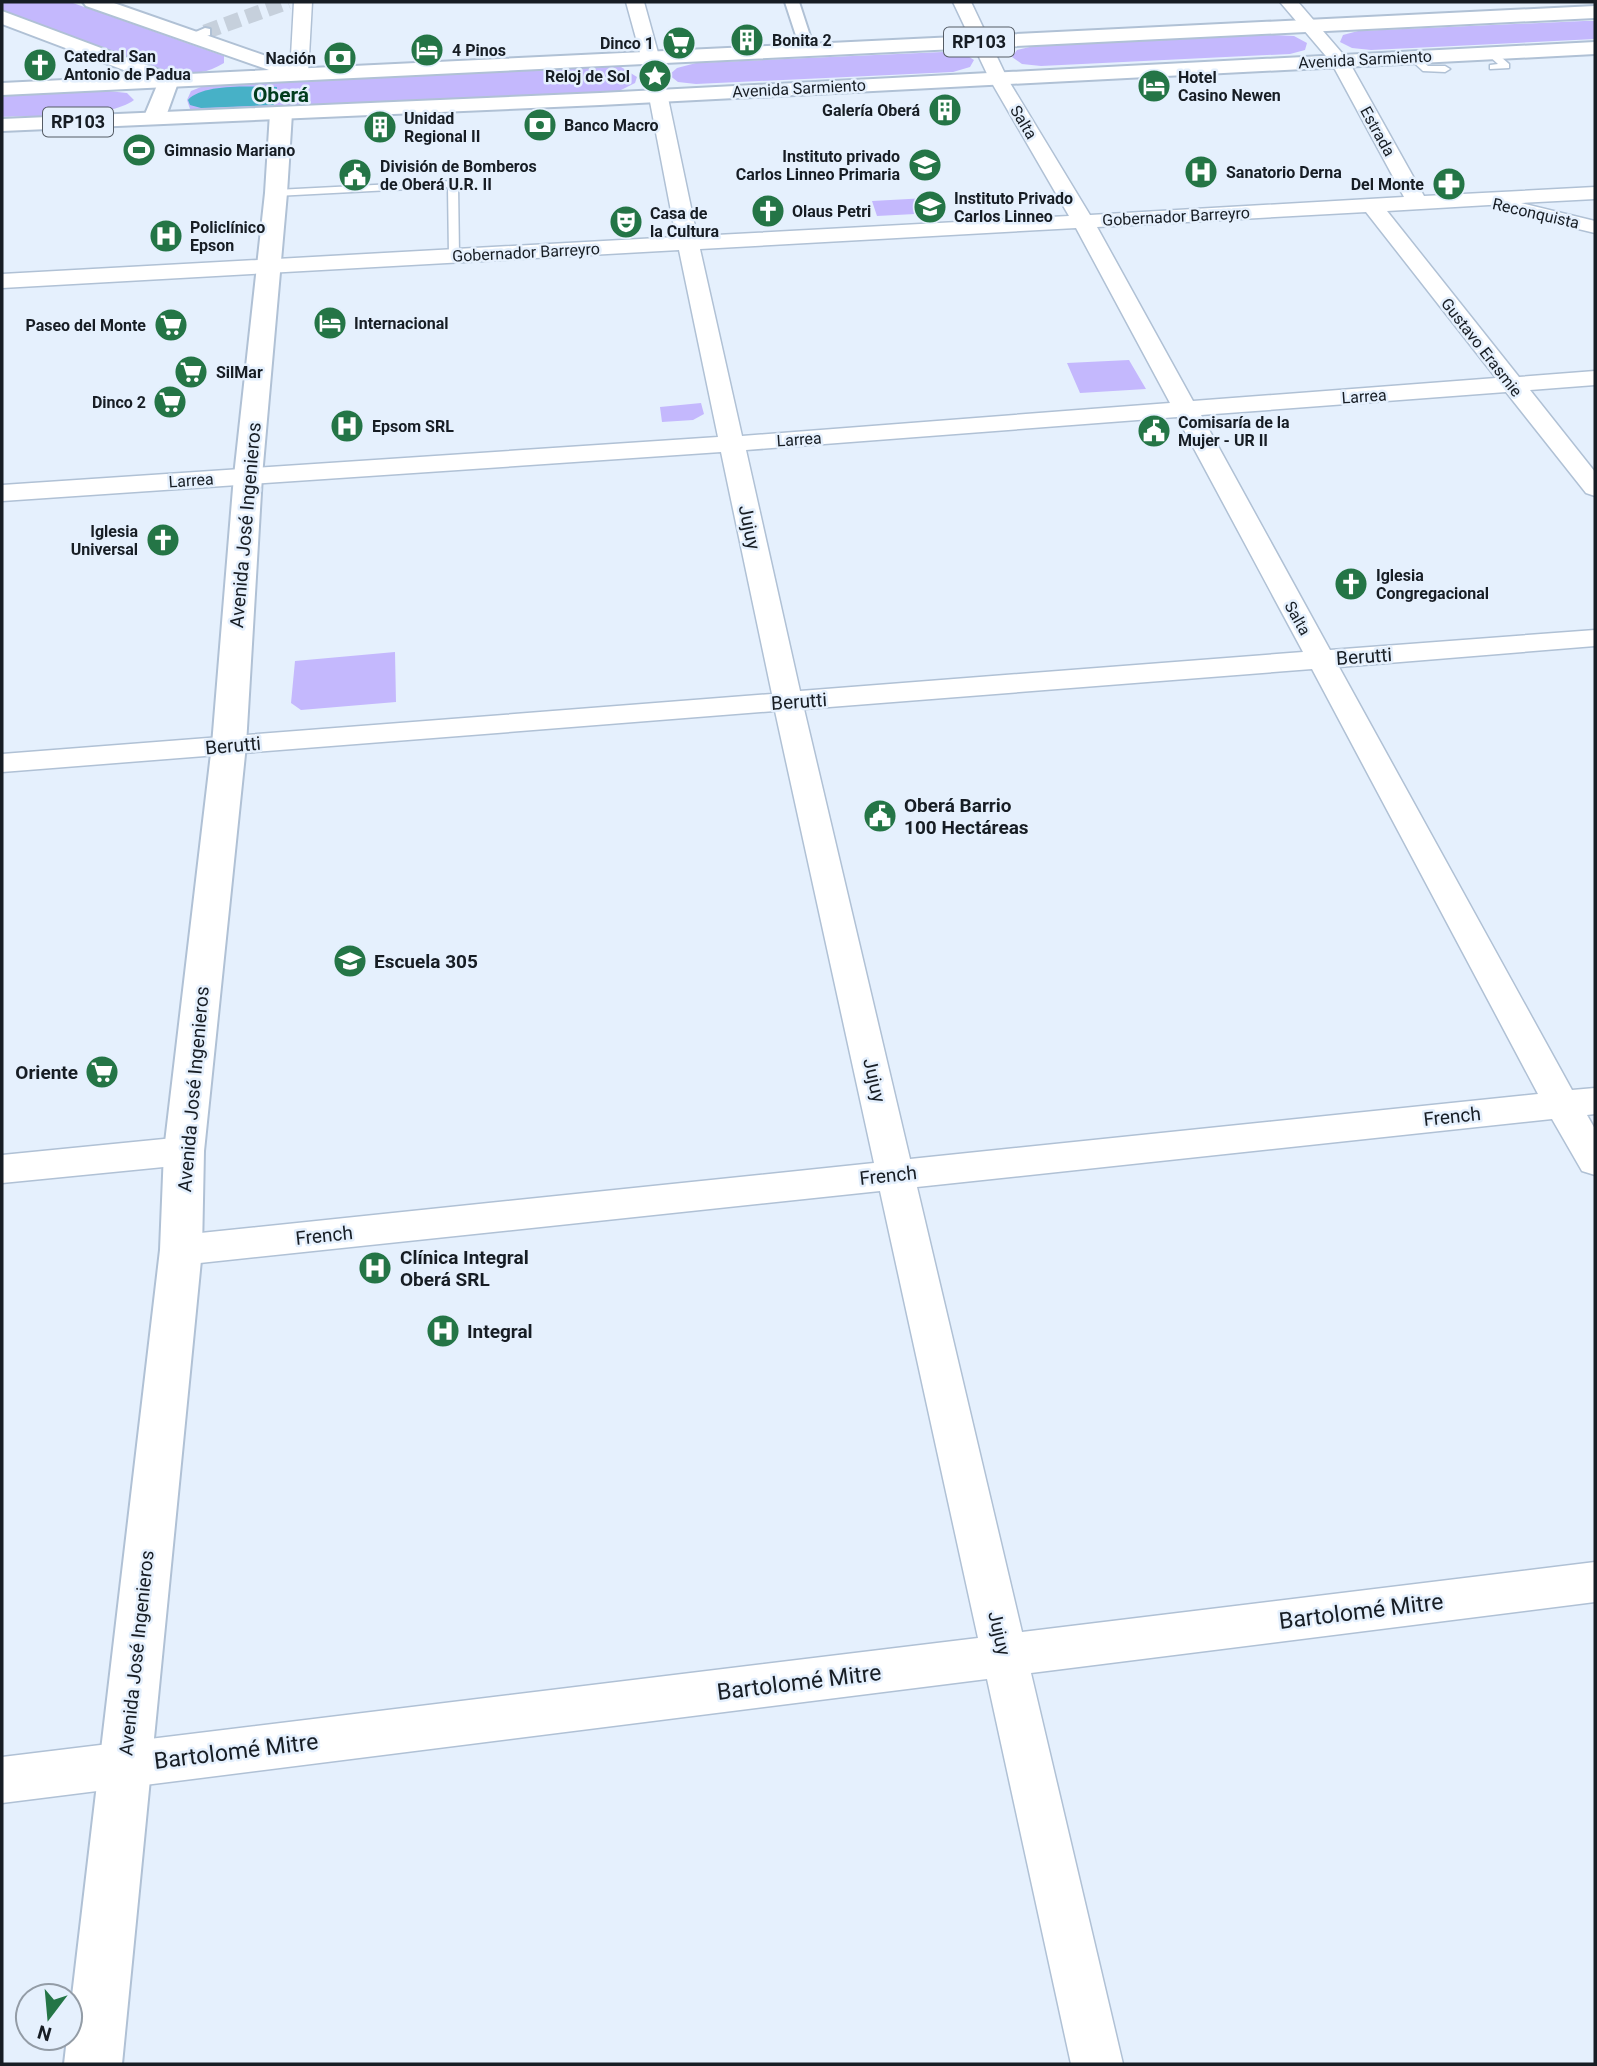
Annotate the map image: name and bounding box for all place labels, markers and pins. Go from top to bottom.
building icon: Bonita 2 [728,21,766,59]
supermarket icon: Dinco 1 [660,24,698,62]
hotel icon: 4 Pinos [408,31,446,69]
place label: Bonita 2 [772,31,832,50]
place label: Dinco 1 [600,34,654,53]
bank icon: Nación [321,39,359,77]
place label: 4 Pinos [452,41,506,60]
church icon: Catedral San Antonio de Padua [21,46,59,84]
place label: Catedral San Antonio de Padua [64,47,191,84]
place label: Nación [266,49,316,68]
place icon: Reloj de Sol [636,57,674,95]
place label: Reloj de Sol [545,67,630,86]
hotel icon: Hotel Casino Newen [1135,67,1173,105]
place label: Hotel Casino Newen [1178,68,1281,105]
building icon: Galería Oberá [926,91,964,129]
place label: Galería Oberá [822,101,920,120]
bank icon: Banco Macro [521,106,559,144]
building icon: Unidad Regional II [361,108,399,146]
place label: Unidad Regional II [404,109,480,146]
place label: Banco Macro [564,116,659,135]
sports icon: Gimnasio Mariano [120,131,158,169]
place label: Gimnasio Mariano [164,141,295,160]
school or university icon: Instituto privado Carlos Linneo Primaria [906,146,944,184]
place label: Instituto privado Carlos Linneo Primaria [736,147,900,184]
hospital icon: Sanatorio Derna [1182,153,1220,191]
public building icon: División de Bomberos de Oberá U.R. II [336,156,374,194]
place label: División de Bomberos de Oberá U.R. II [380,157,537,194]
place label: Sanatorio Derna [1226,163,1342,182]
pharmacy icon: Del Monte [1430,165,1468,203]
place label: Del Monte [1351,175,1424,194]
school or university icon: Instituto Privado Carlos Linneo [911,188,949,226]
place label: Instituto Privado Carlos Linneo [954,189,1073,226]
church icon: Olaus Petri [749,192,787,230]
place label: Olaus Petri [792,202,871,221]
theatre icon: Casa de la Cultura [607,203,645,241]
place label: Casa de la Cultura [650,204,719,241]
hospital icon: Policlínico Epson [147,217,185,255]
place label: Policlínico Epson [190,218,265,255]
hotel icon: Internacional [311,304,349,342]
supermarket icon: Paseo del Monte [152,306,190,344]
place label: Internacional [354,314,448,333]
place label: Paseo del Monte [25,316,146,335]
supermarket icon: SilMar [172,353,210,391]
place label: SilMar [216,363,263,382]
supermarket icon: Dinco 2 [151,383,189,421]
place label: Dinco 2 [92,393,146,412]
hospital icon: Epsom SRL [328,407,366,445]
public building icon: Comisaría de la Mujer - UR II [1135,412,1173,450]
place label: Comisaría de la Mujer - UR II [1178,413,1290,450]
place label: Epsom SRL [372,417,454,436]
church icon: Iglesia Universal [144,521,182,559]
place label: Iglesia Universal [71,522,138,559]
church icon: Iglesia Congregacional [1332,565,1370,603]
place label: Iglesia Congregacional [1376,566,1489,603]
place label: Oberá Barrio 100 Hectáreas [904,794,1029,839]
public building icon: Oberá Barrio 100 Hectáreas [861,797,899,835]
school or university icon: Escuela 305 [331,942,369,980]
place label: Escuela 305 [374,950,478,973]
supermarket icon: Oriente [83,1053,121,1091]
place label: Oriente [15,1061,78,1084]
place label: Clínica Integral Oberá SRL [400,1246,529,1291]
hospital icon: Clínica Integral Oberá SRL [356,1249,394,1287]
hospital icon: Integral [424,1312,462,1350]
place label: Integral [467,1320,533,1343]

